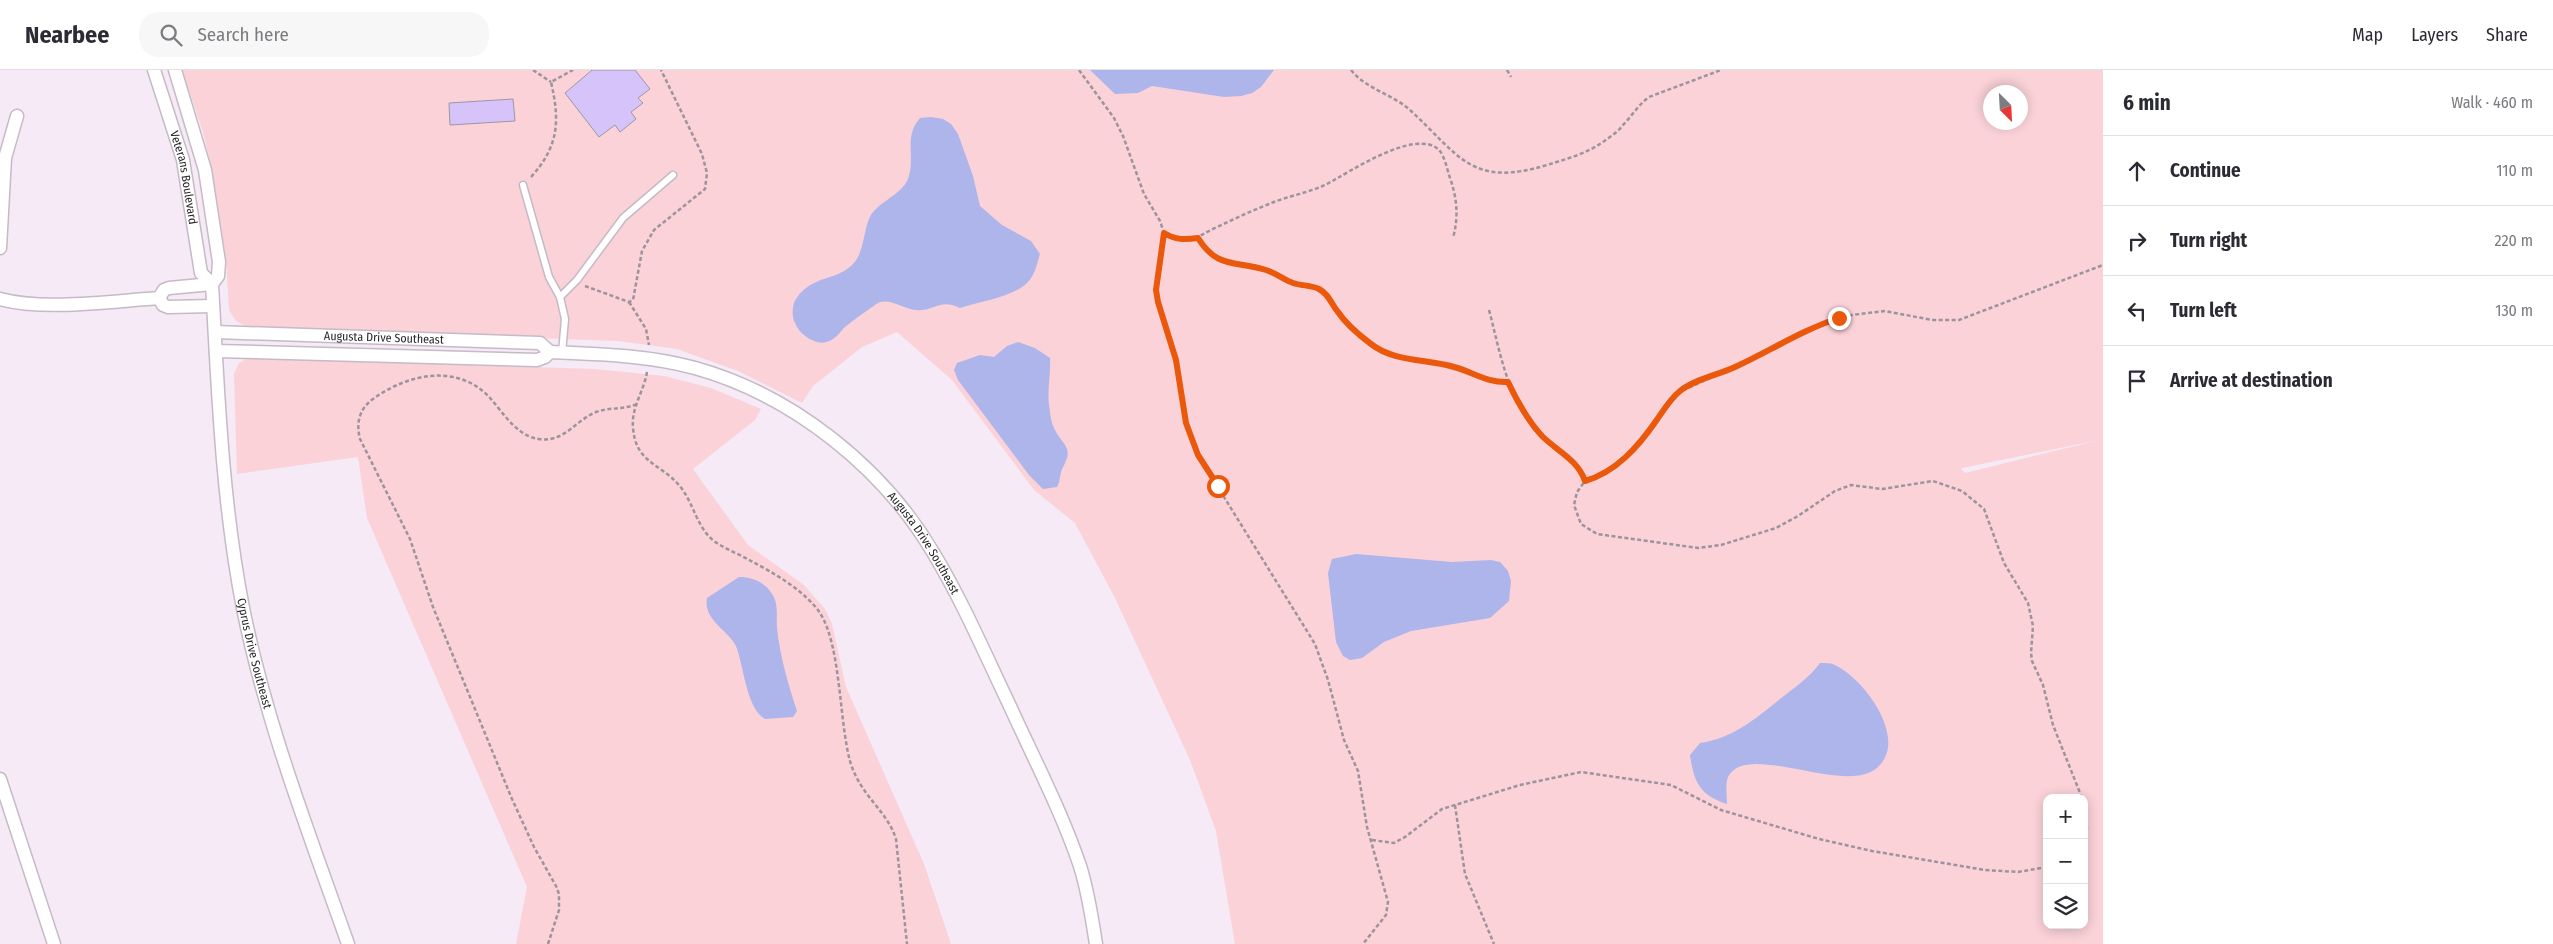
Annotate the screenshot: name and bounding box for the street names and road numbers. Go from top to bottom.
street label: Veterans Boulevard [167,129,200,225]
street label: Augusta Drive Southeast [324,329,444,347]
street label: Augusta Drive Southeast [885,489,962,597]
street label: Cyprus Drive Southeast [234,597,275,710]

